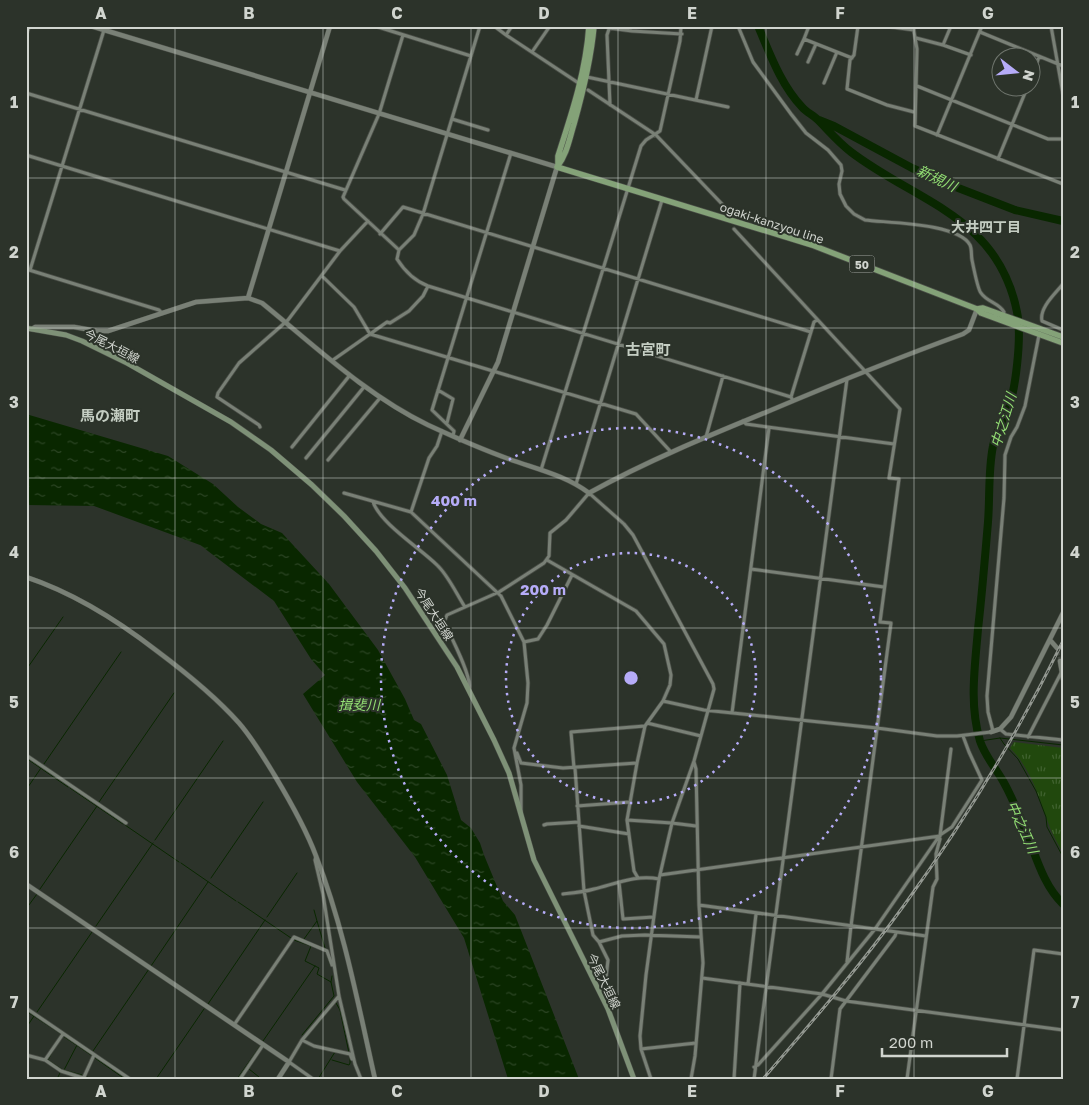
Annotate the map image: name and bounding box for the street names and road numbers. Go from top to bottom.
street label: ogaki-kanzyou line [718,199,826,247]
road number: 50 [850,255,874,272]
street label: 今尾大垣線 [82,326,142,366]
street label: 今尾大垣線 [411,585,457,643]
street label: 今尾大垣線 [584,951,624,1011]

